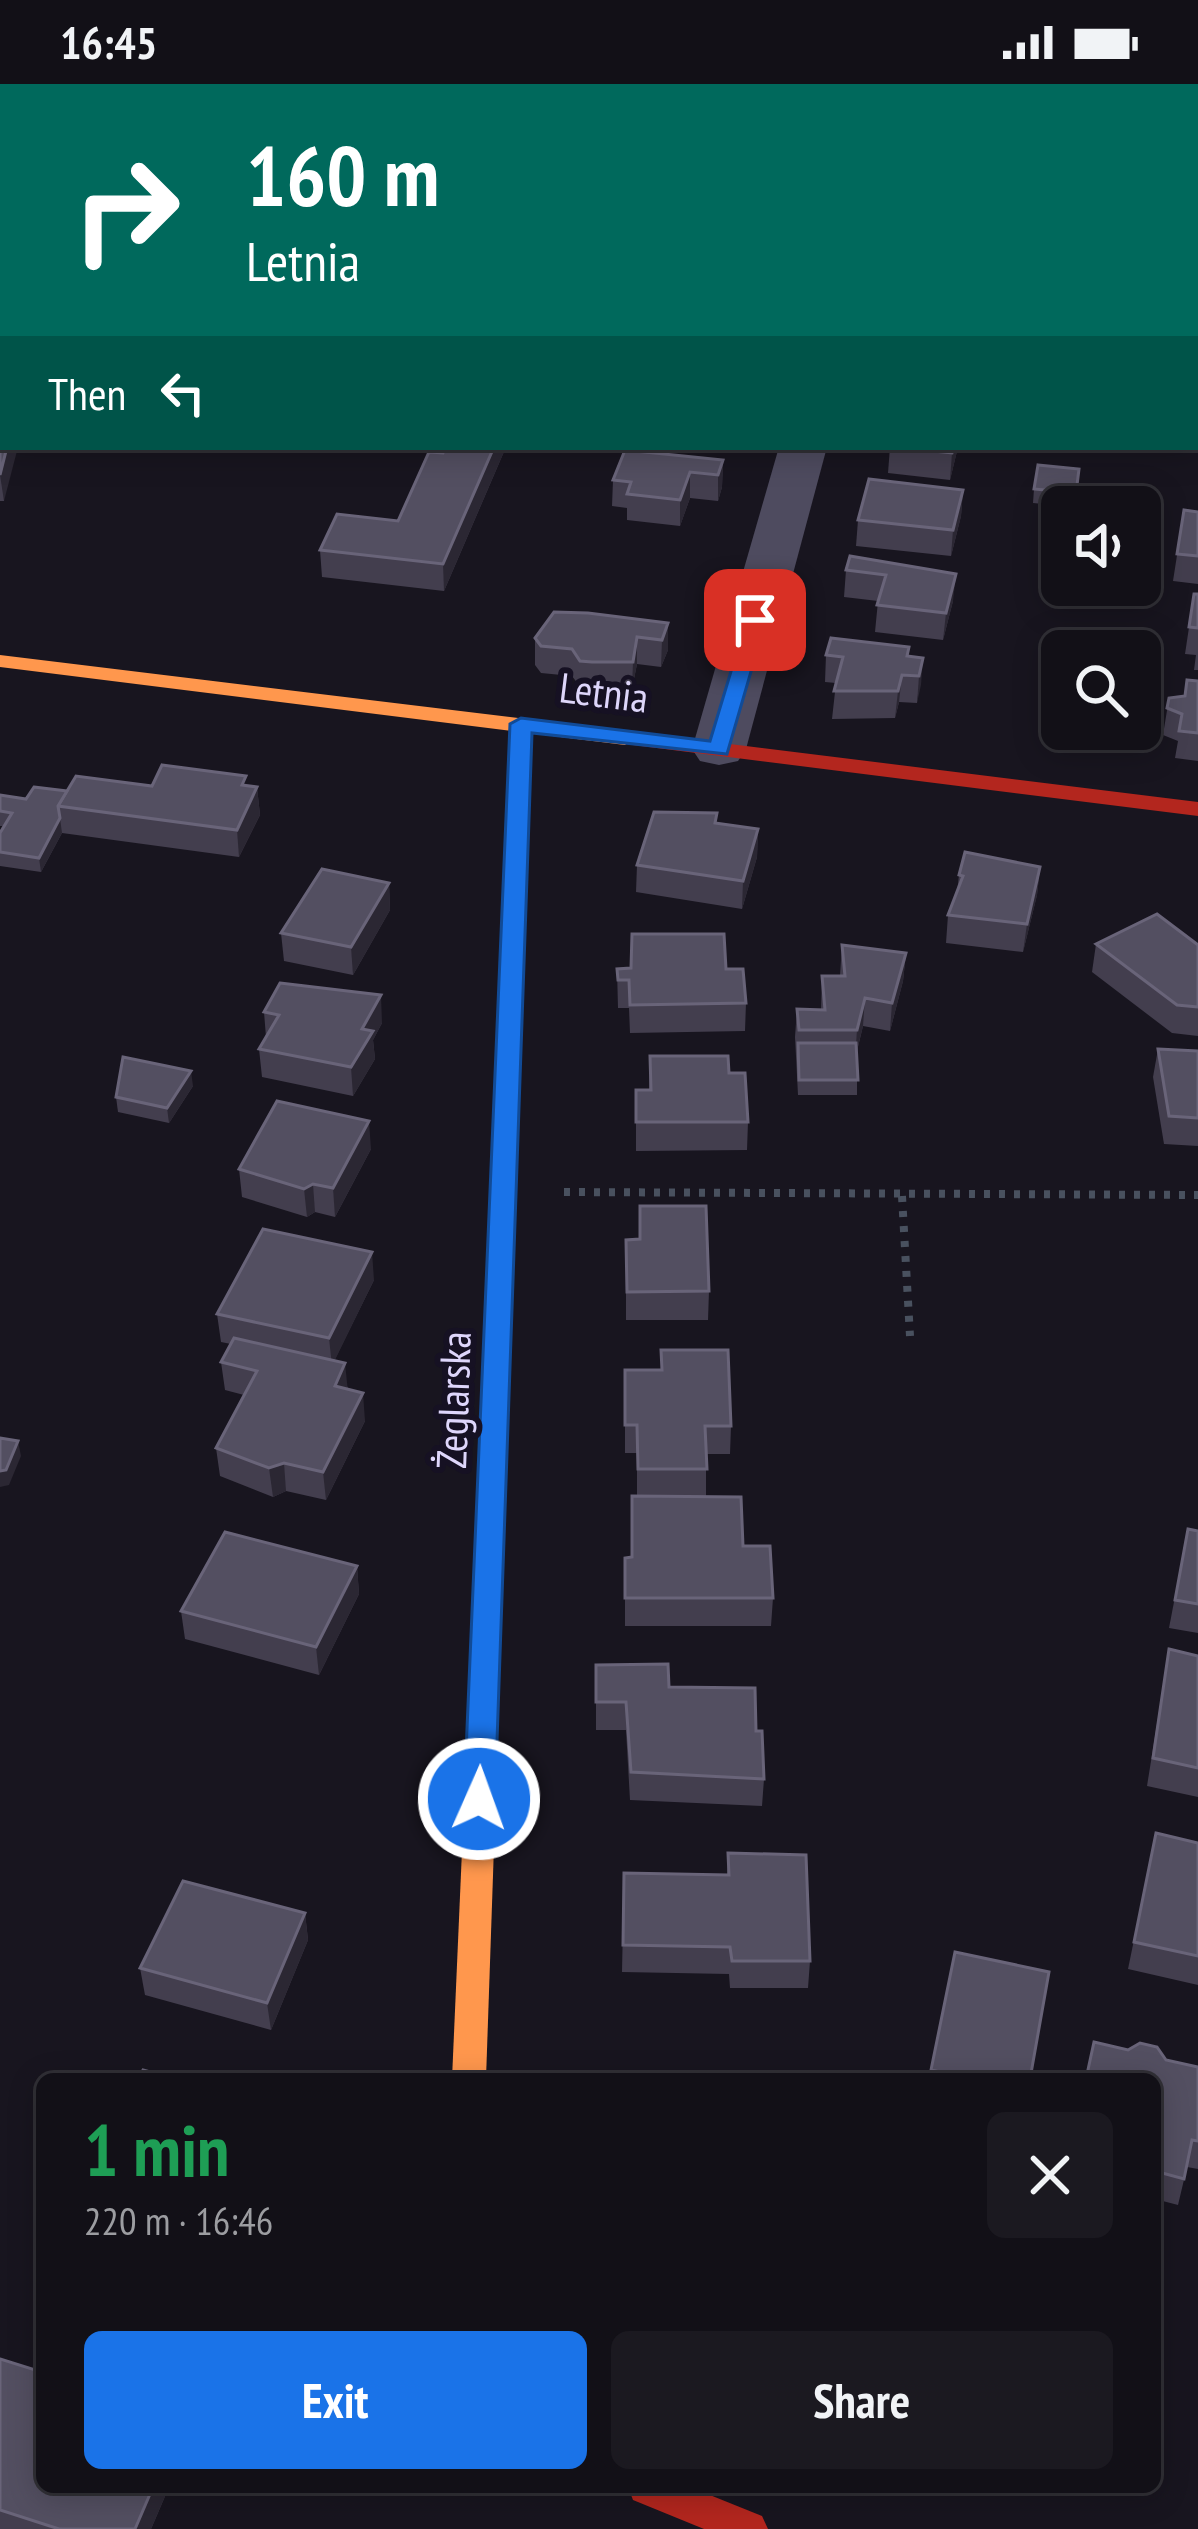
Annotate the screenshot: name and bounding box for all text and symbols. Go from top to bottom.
text: 16:45 [60,13,157,71]
text: 160 m [246,120,439,229]
icon: right [48,132,204,288]
text: Letnia [246,226,360,296]
icon: left [150,360,216,426]
text: Then [48,364,126,422]
map controls [1041,486,1161,750]
button: sound [1041,486,1161,606]
pin [704,569,806,671]
icon: arrive [722,587,788,653]
button: search [1041,630,1161,750]
street label: Letnia [557,659,651,725]
street label: Żeglarska [423,1330,483,1470]
position arrow [416,1736,542,1862]
text: 1 min [84,2103,229,2196]
button: close [987,2112,1113,2238]
text: 220 m · 16:46 [84,2195,273,2246]
button: Exit [84,2331,587,2469]
button: Share [611,2331,1113,2469]

